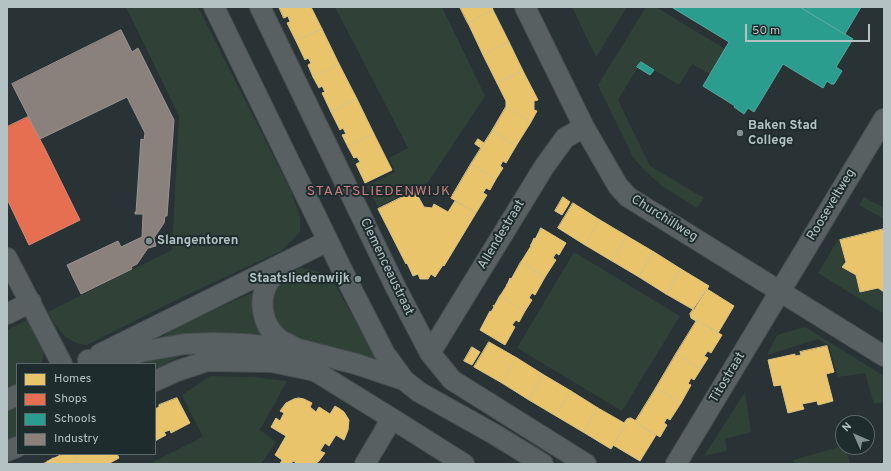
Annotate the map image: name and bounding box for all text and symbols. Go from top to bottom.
scale bar [747,16,872,42]
text: 50 m [752,23,780,39]
place label: Baken Stad College [748,118,817,149]
marker: Baken Stad College [735,128,745,138]
street label: Rooseveltweg [804,166,860,244]
district label: STAATSLIEDENWIJK [307,184,451,200]
street label: Churchillweg [628,192,700,246]
street label: Allendestraat [475,198,529,272]
street label: Clemenceaustraat [356,216,416,318]
place label: Slangentoren [157,233,238,249]
marker: Slangentoren [144,236,154,246]
place label: Staatsliedenwijk [249,271,350,287]
marker: Staatsliedenwijk [353,274,363,284]
street label: Titostraat [707,350,749,406]
legend [16,363,156,455]
text: Homes [54,371,91,387]
text: Shops [54,391,87,407]
text: Schools [54,411,96,427]
north arrow [835,415,875,455]
text: N [839,419,855,435]
text: Industry [54,431,99,447]

